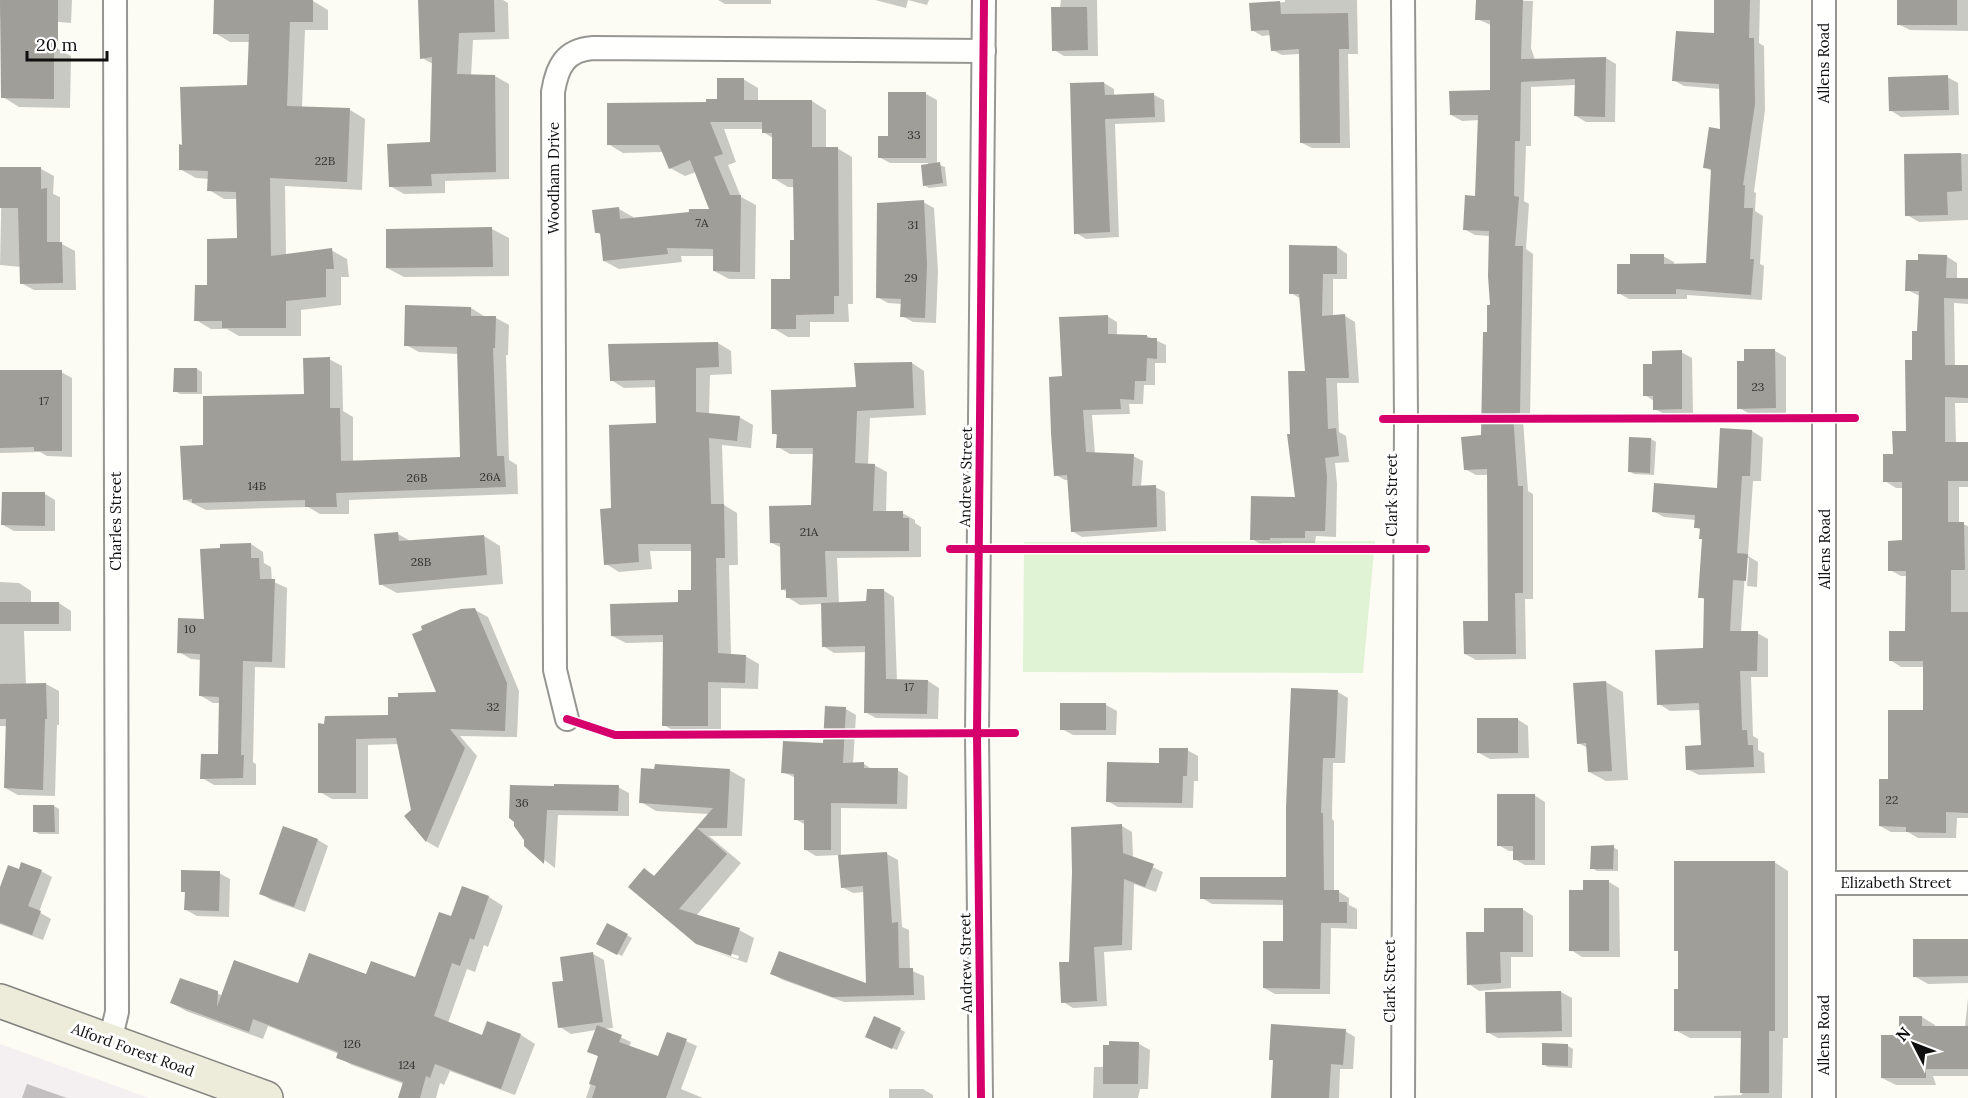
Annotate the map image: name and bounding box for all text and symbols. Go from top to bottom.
street label: Allens Road [1814,23,1833,104]
scale bar [27,24,106,62]
text: 20 m [36,33,78,56]
street label: Woodham Drive [544,122,563,234]
house number: 33 [907,127,921,142]
house number: 22B [315,153,335,168]
house number: 7A [696,215,709,230]
house number: 31 [907,217,919,232]
house number: 29 [904,270,918,285]
house number: 23 [1752,379,1765,394]
house number: 17 [39,393,49,408]
street label: Andrew Street [955,426,976,528]
street label: Clark Street [1382,453,1401,537]
house number: 26A [480,469,501,484]
house number: 26B [407,470,427,485]
street label: Charles Street [106,471,125,571]
house number: 14B [248,478,266,493]
street label: Allens Road [1815,509,1834,590]
house number: 21A [800,524,819,539]
house number: 28B [411,554,431,569]
house number: 10 [184,621,196,636]
house number: 17 [904,679,914,694]
house number: 32 [486,699,500,714]
house number: 22 [1886,792,1898,807]
house number: 36 [515,795,529,810]
street label: Elizabeth Street [1840,873,1952,892]
street label: Andrew Street [955,912,976,1014]
street label: Clark Street [1380,939,1399,1023]
street label: Allens Road [1814,995,1833,1076]
north arrow [1884,1014,1944,1074]
street label: Alford Forest Road [68,1018,197,1081]
text: N [1891,1023,1914,1045]
house number: 126 [343,1036,361,1051]
house number: 124 [398,1057,416,1072]

